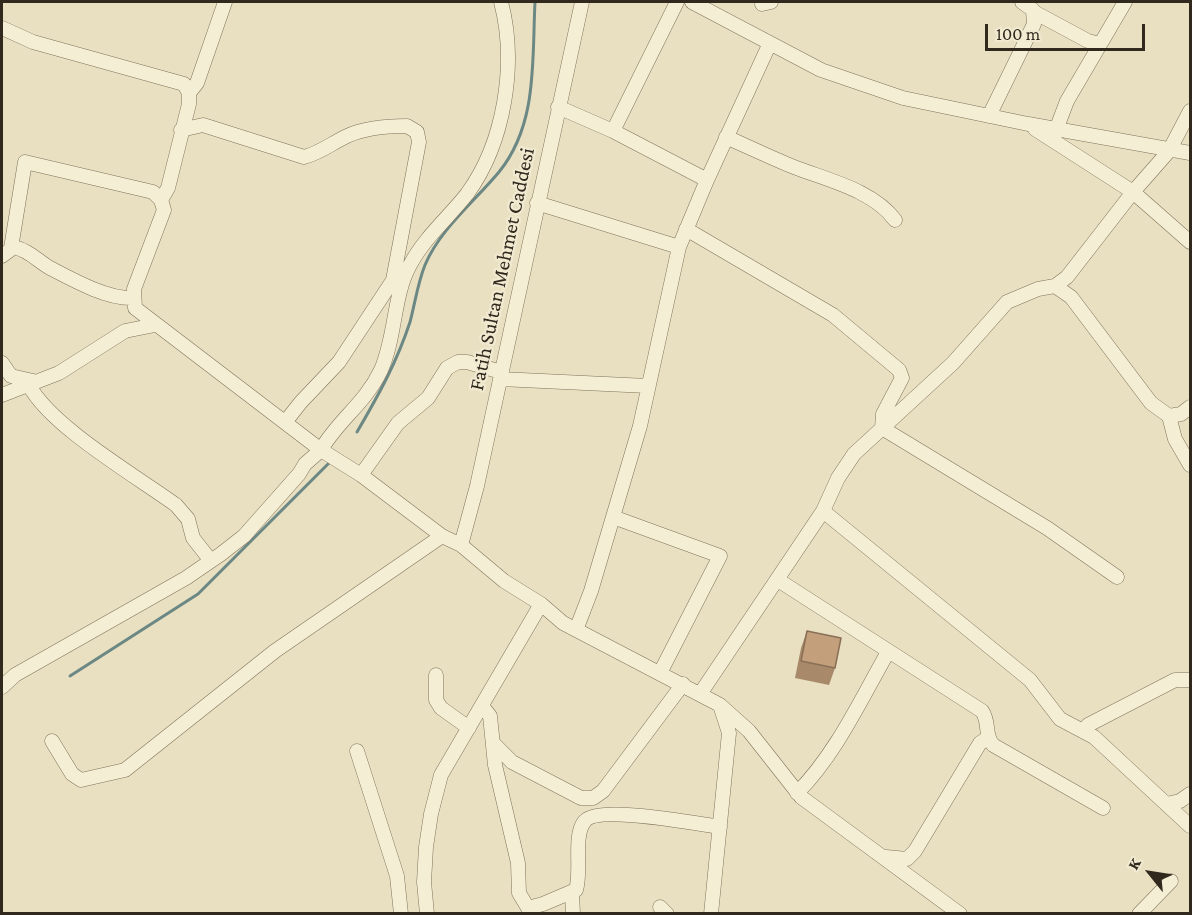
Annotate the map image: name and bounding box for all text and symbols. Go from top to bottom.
scale bar [988,12,1148,50]
text: 100 m [996,24,1040,44]
street label: Fatih Sultan Mehmet Caddesi [464,145,540,393]
north arrow [1120,843,1180,903]
text: K [1124,855,1144,872]

